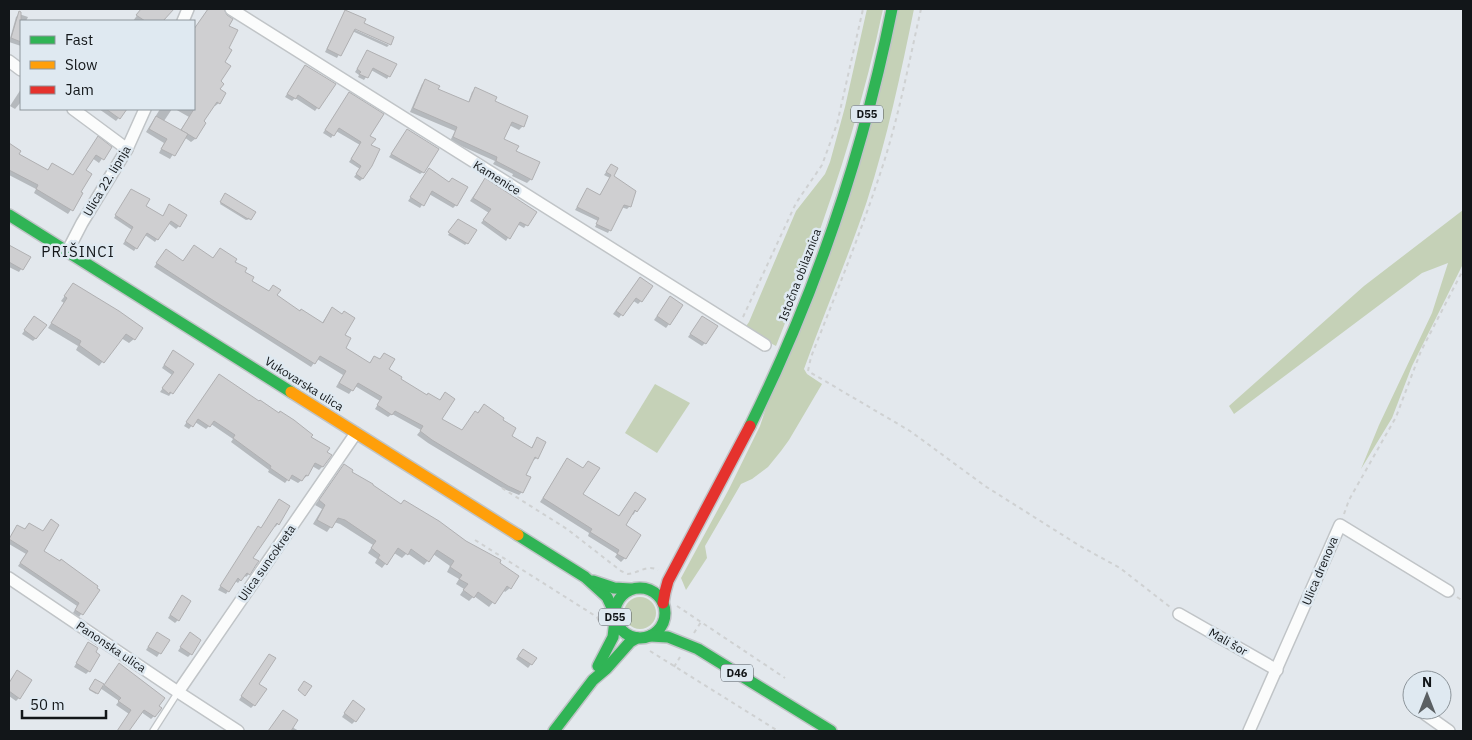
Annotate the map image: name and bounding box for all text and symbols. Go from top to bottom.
legend [20,20,195,110]
text: Fast [65,30,93,49]
text: Slow [65,55,98,74]
text: Jam [65,80,94,99]
road number: D55 [851,106,883,122]
street label: Ulica 22. lipnja [80,142,134,219]
street label: Kamenice [471,157,524,198]
street label: Istočna obilaznica [775,226,824,323]
district label: PRIŠINCI [41,242,115,261]
street label: Vukovarska ulica [262,353,347,414]
street label: Ulica suncokreta [235,521,299,604]
street label: Ulica drenova [1298,534,1341,607]
road number: D55 [599,608,631,626]
street label: Panonska ulica [74,618,149,676]
street label: Mali šor [1206,625,1251,659]
road number: D46 [721,664,753,681]
north arrow [1402,670,1452,720]
text: N [1422,673,1432,691]
scale bar [22,688,106,720]
text: 50 m [30,695,65,714]

